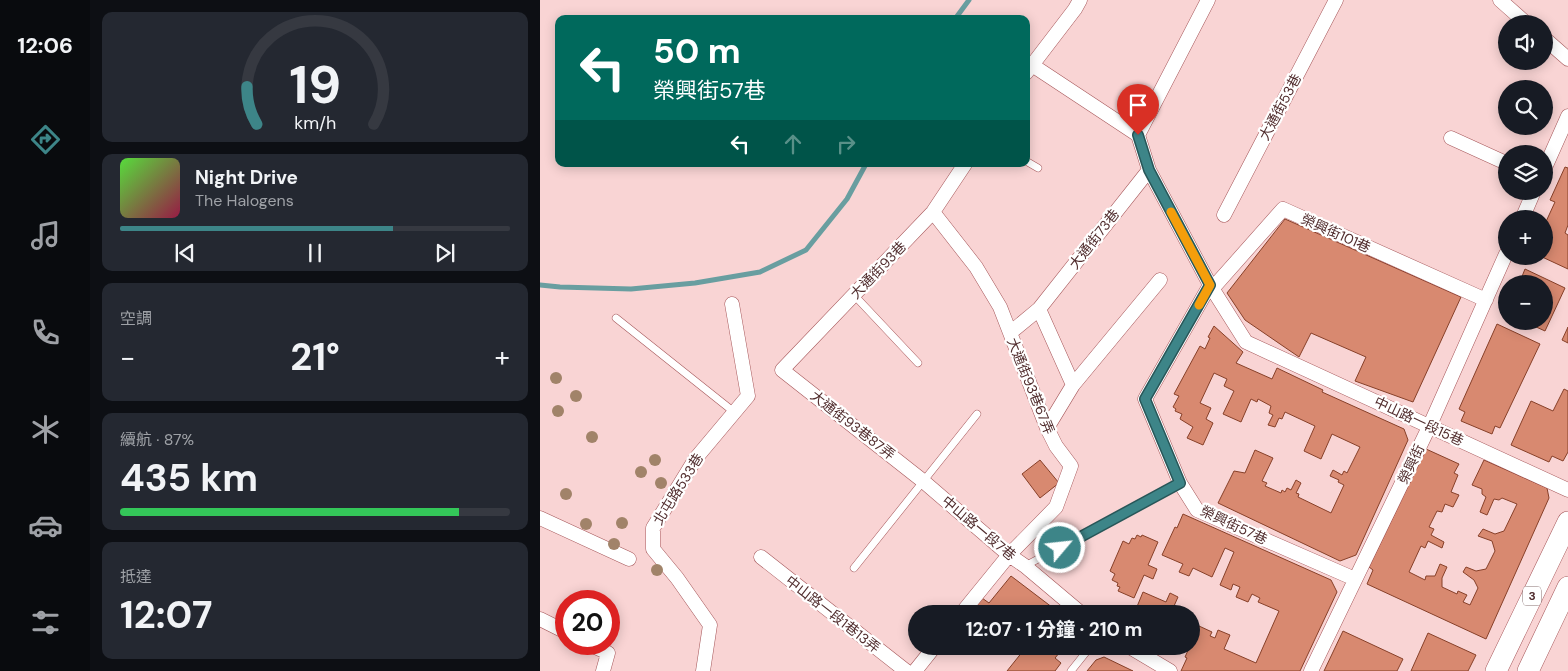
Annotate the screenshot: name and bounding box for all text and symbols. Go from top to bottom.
map controls [1498,15,1553,330]
button: sound [1498,15,1553,70]
text: 50 m [653,28,741,74]
text: 12:06 [17,31,73,60]
icon: left [570,35,635,100]
text: 19 [289,51,341,119]
street label: 大通街53巷 [1255,71,1305,143]
text: 榮興街57巷 [653,76,766,105]
button: search [1498,80,1553,135]
pin [1117,84,1159,135]
icon: arrive [1124,91,1152,119]
text: km/h [294,111,336,135]
icon: directions [28,122,63,157]
icon: left [726,130,754,158]
icon: ahead [779,130,807,158]
icon: right [832,130,860,158]
button: layers [1498,145,1553,200]
text: Night Drive [195,165,298,190]
text: The Halogens [195,190,294,211]
street label: 大通街73巷 [1065,205,1123,273]
street label: 榮興街101巷 [1298,210,1374,256]
button: + [1498,210,1553,265]
icon: music [28,218,63,253]
street label: 大通街93巷 [846,238,910,302]
icon: previous [171,239,199,267]
icon: pause [301,239,329,267]
icon: next [431,239,459,267]
button: − [1498,275,1553,330]
text: 空調 [120,308,152,329]
icon: phone [28,315,63,350]
text: 21° [290,332,340,382]
street label: 大通街93巷67弄 [1003,335,1059,437]
text: − [120,339,135,376]
text: + [495,339,510,376]
street label: 大通街93巷87弄 [807,386,899,464]
street label: 中山路一段15巷 [1371,392,1467,450]
icon: climate [28,412,63,447]
text: 續航 · 87% [120,429,194,450]
street label: 榮興街 [1394,441,1428,487]
street label: 北屯路533巷 [649,450,707,528]
text: 435 km [120,453,258,503]
street label: 中山路一段7巷 [938,492,1020,564]
street label: 榮興街57巷 [1198,502,1270,548]
icon: car [28,508,63,543]
position arrow [1033,521,1085,573]
text: 抵達 [120,566,152,587]
street label: 中山路一段1巷13弄 [782,572,884,656]
road number: 3 [1523,586,1541,606]
text: 12:07 [120,590,212,640]
speed limit sign: 20 [555,590,620,655]
icon: filters [28,605,63,640]
text: 12:07 · 1 分鐘 · 210 m [966,617,1142,642]

